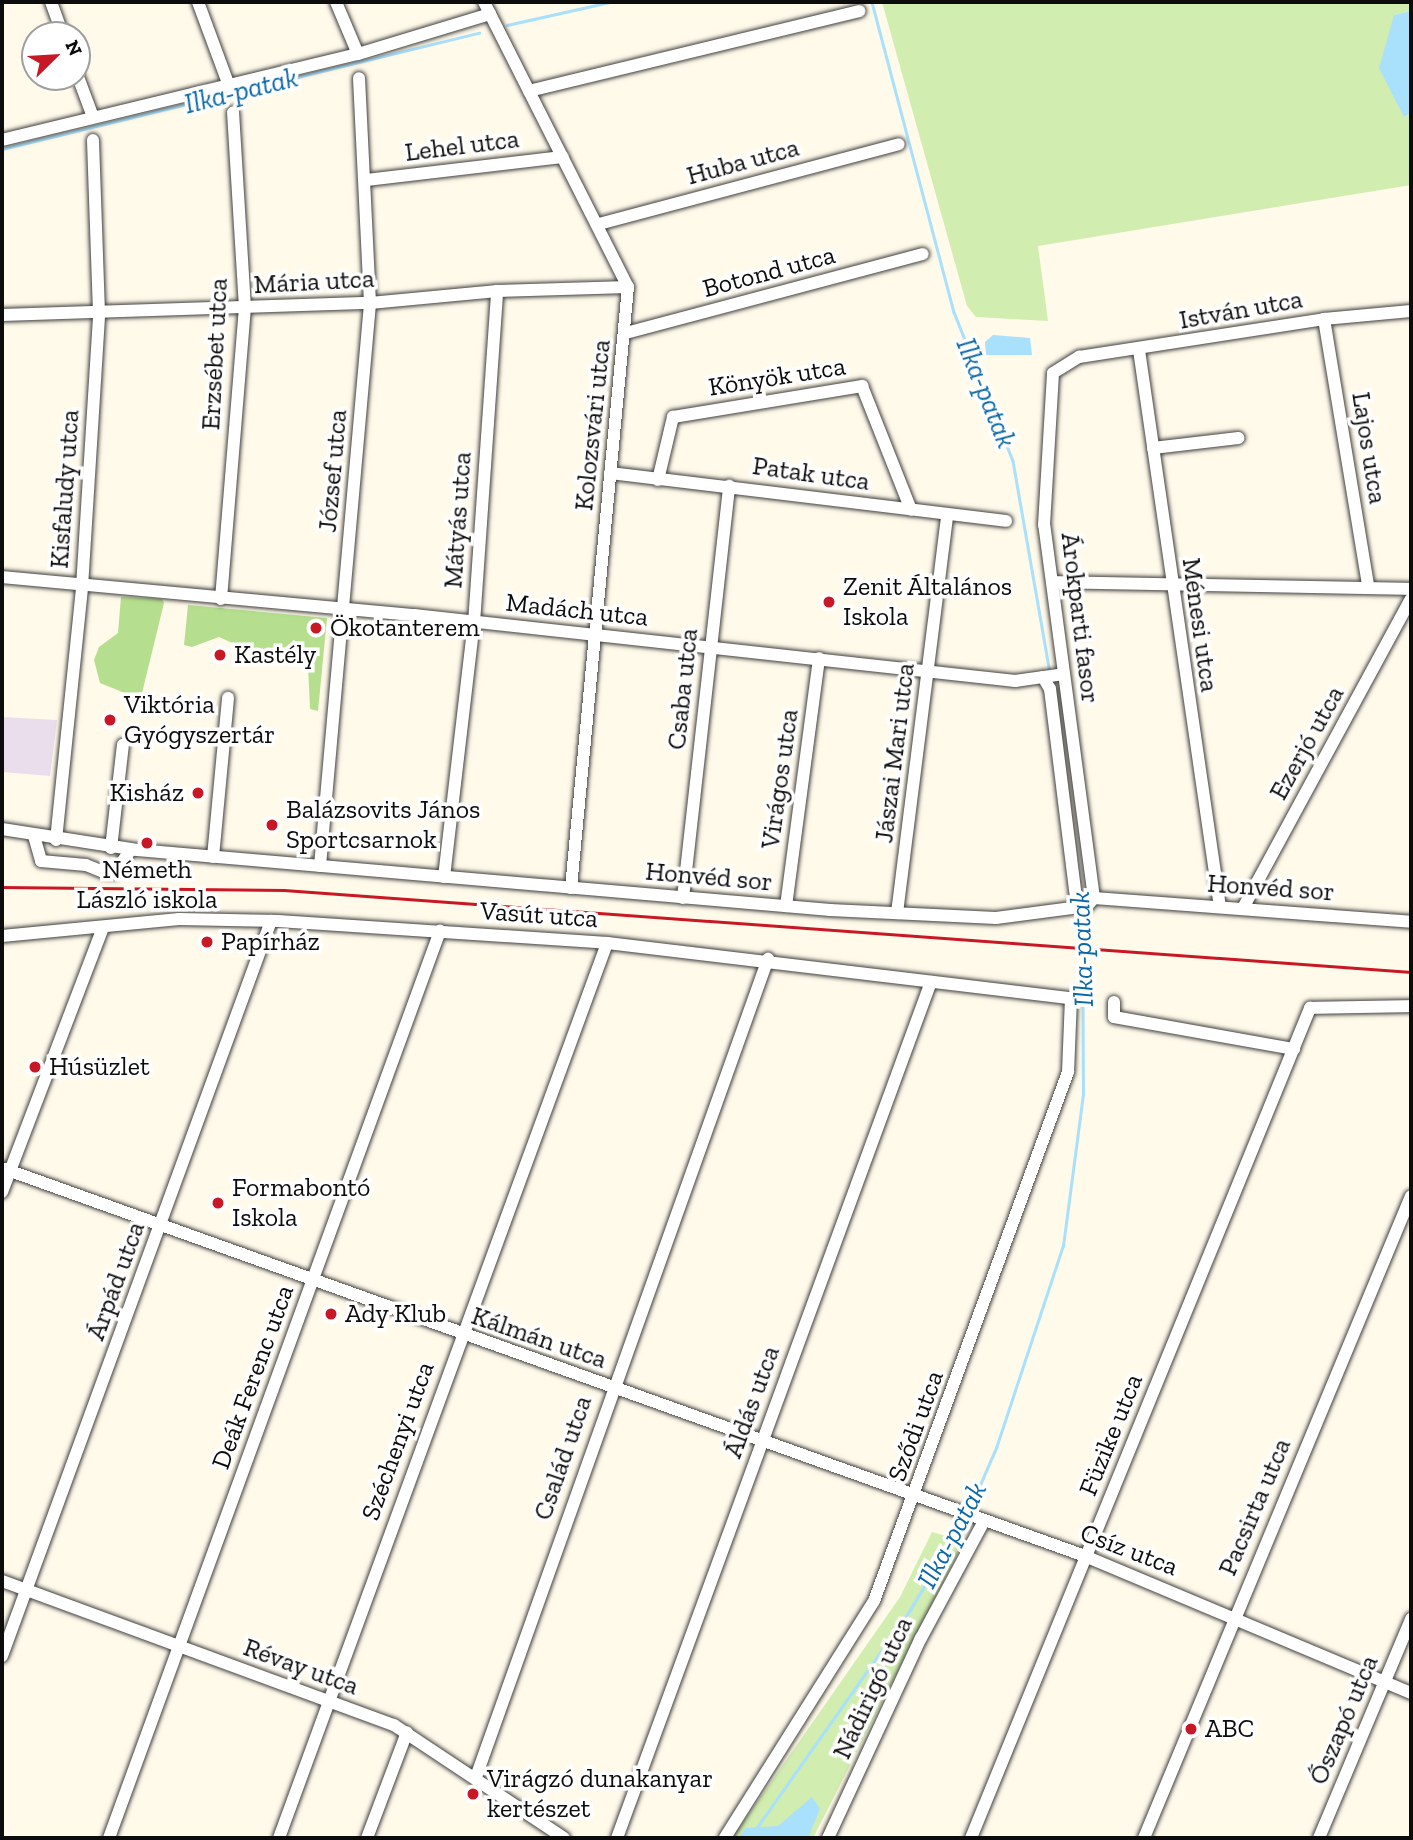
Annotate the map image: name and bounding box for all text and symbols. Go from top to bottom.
north arrow [21,21,91,91]
text: N [60,37,87,59]
water label: Ilka-patak [181,61,301,121]
street label: Lehel utca [403,124,521,168]
street label: Huba utca [683,132,803,192]
street label: Botond utca [699,239,839,305]
street label: Mária utca [253,263,375,301]
street label: Erzsébet utca [195,277,235,431]
street label: István utca [1177,284,1305,336]
water label: Ilka-patak [949,333,1023,453]
street label: Kolozsvári utca [569,338,617,512]
street label: Könyök utca [706,351,848,403]
street label: Lajos utca [1345,390,1393,506]
street label: Kisfaludy utca [44,408,86,570]
street label: József utca [312,408,354,534]
street label: Patak utca [751,450,871,498]
street label: Mátyás utca [438,451,478,589]
street label: Árokparti fasor [1054,531,1106,705]
street label: Ménesi utca [1175,556,1225,694]
place label: Zenit Általános Iskola [843,571,1013,632]
street label: Madách utca [504,587,650,633]
marker: Zenit Általános Iskola [821,594,837,610]
place label: Ökotanterem [330,612,480,644]
marker: Ökotanterem [308,620,324,636]
street label: Csaba utca [661,627,705,751]
place label: Kastély [234,639,316,671]
marker: Kastély [212,647,228,663]
street label: Jászai Mari utca [868,661,922,845]
street label: Ezerjó utca [1263,681,1351,805]
place label: Viktória Gyógyszertár [124,689,275,750]
street label: Virágos utca [755,707,805,851]
marker: Viktória Gyógyszertár [102,712,118,728]
place label: Kisház [109,777,184,809]
marker: Kisház [190,785,206,801]
place label: Balázsovits János Sportcsarnok [286,794,481,856]
marker: Balázsovits János Sportcsarnok [264,817,280,833]
marker: Németh László iskola [139,835,155,851]
place label: Németh László iskola [77,854,217,916]
street label: Honvéd sor [644,856,774,898]
street label: Honvéd sor [1206,868,1336,908]
water label: Ilka-patak [1063,891,1101,1007]
street label: Vasút utca [479,895,599,935]
place label: Papírház [221,926,320,958]
marker: Papírház [199,934,215,950]
place label: Húsüzlet [49,1051,150,1083]
marker: Húsüzlet [27,1059,43,1075]
place label: Formabontó Iskola [232,1172,370,1234]
marker: Formabontó Iskola [210,1195,226,1211]
street label: Árpád utca [80,1218,152,1344]
street label: Deák Ferenc utca [205,1281,301,1473]
place label: Ady Klub [345,1298,447,1330]
street label: Kálmán utca [467,1300,611,1376]
marker: Ady Klub [323,1306,339,1322]
street label: Áldás utca [717,1342,787,1462]
street label: Széchenyi utca [355,1358,441,1524]
street label: Sződi utca [882,1366,950,1486]
street label: Füzike utca [1072,1370,1150,1500]
street label: Család utca [527,1392,599,1524]
street label: Pacsirta utca [1212,1434,1298,1580]
water label: Ilka-patak [910,1476,994,1594]
street label: Csíz utca [1076,1517,1182,1583]
street label: Nádirigó utca [826,1612,920,1764]
street label: Révay utca [239,1632,363,1702]
street label: Őszapó utca [1303,1651,1385,1789]
place label: ABC [1205,1713,1254,1745]
marker: ABC [1183,1721,1199,1737]
place label: Virágzó dunakanyar kertészet [487,1763,713,1824]
marker: Virágzó dunakanyar kertészet [465,1786,481,1802]

